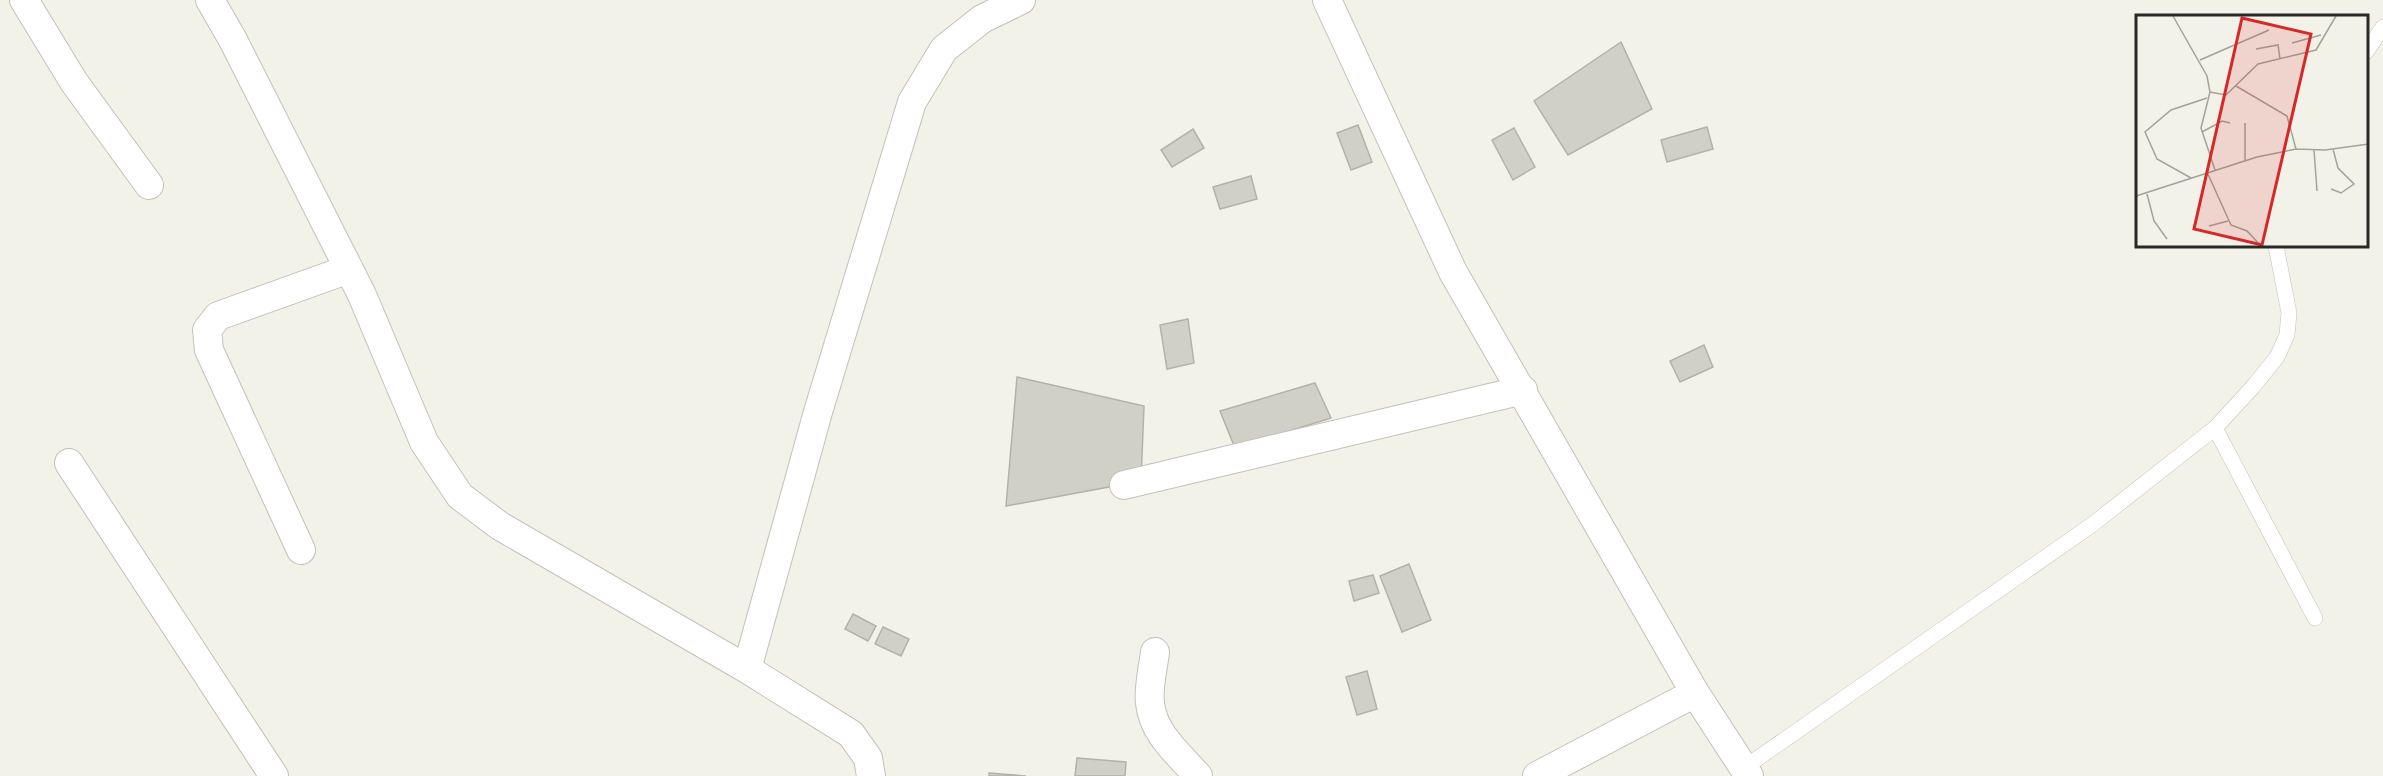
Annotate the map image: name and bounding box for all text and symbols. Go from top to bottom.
inset map [2136,15,2368,248]

